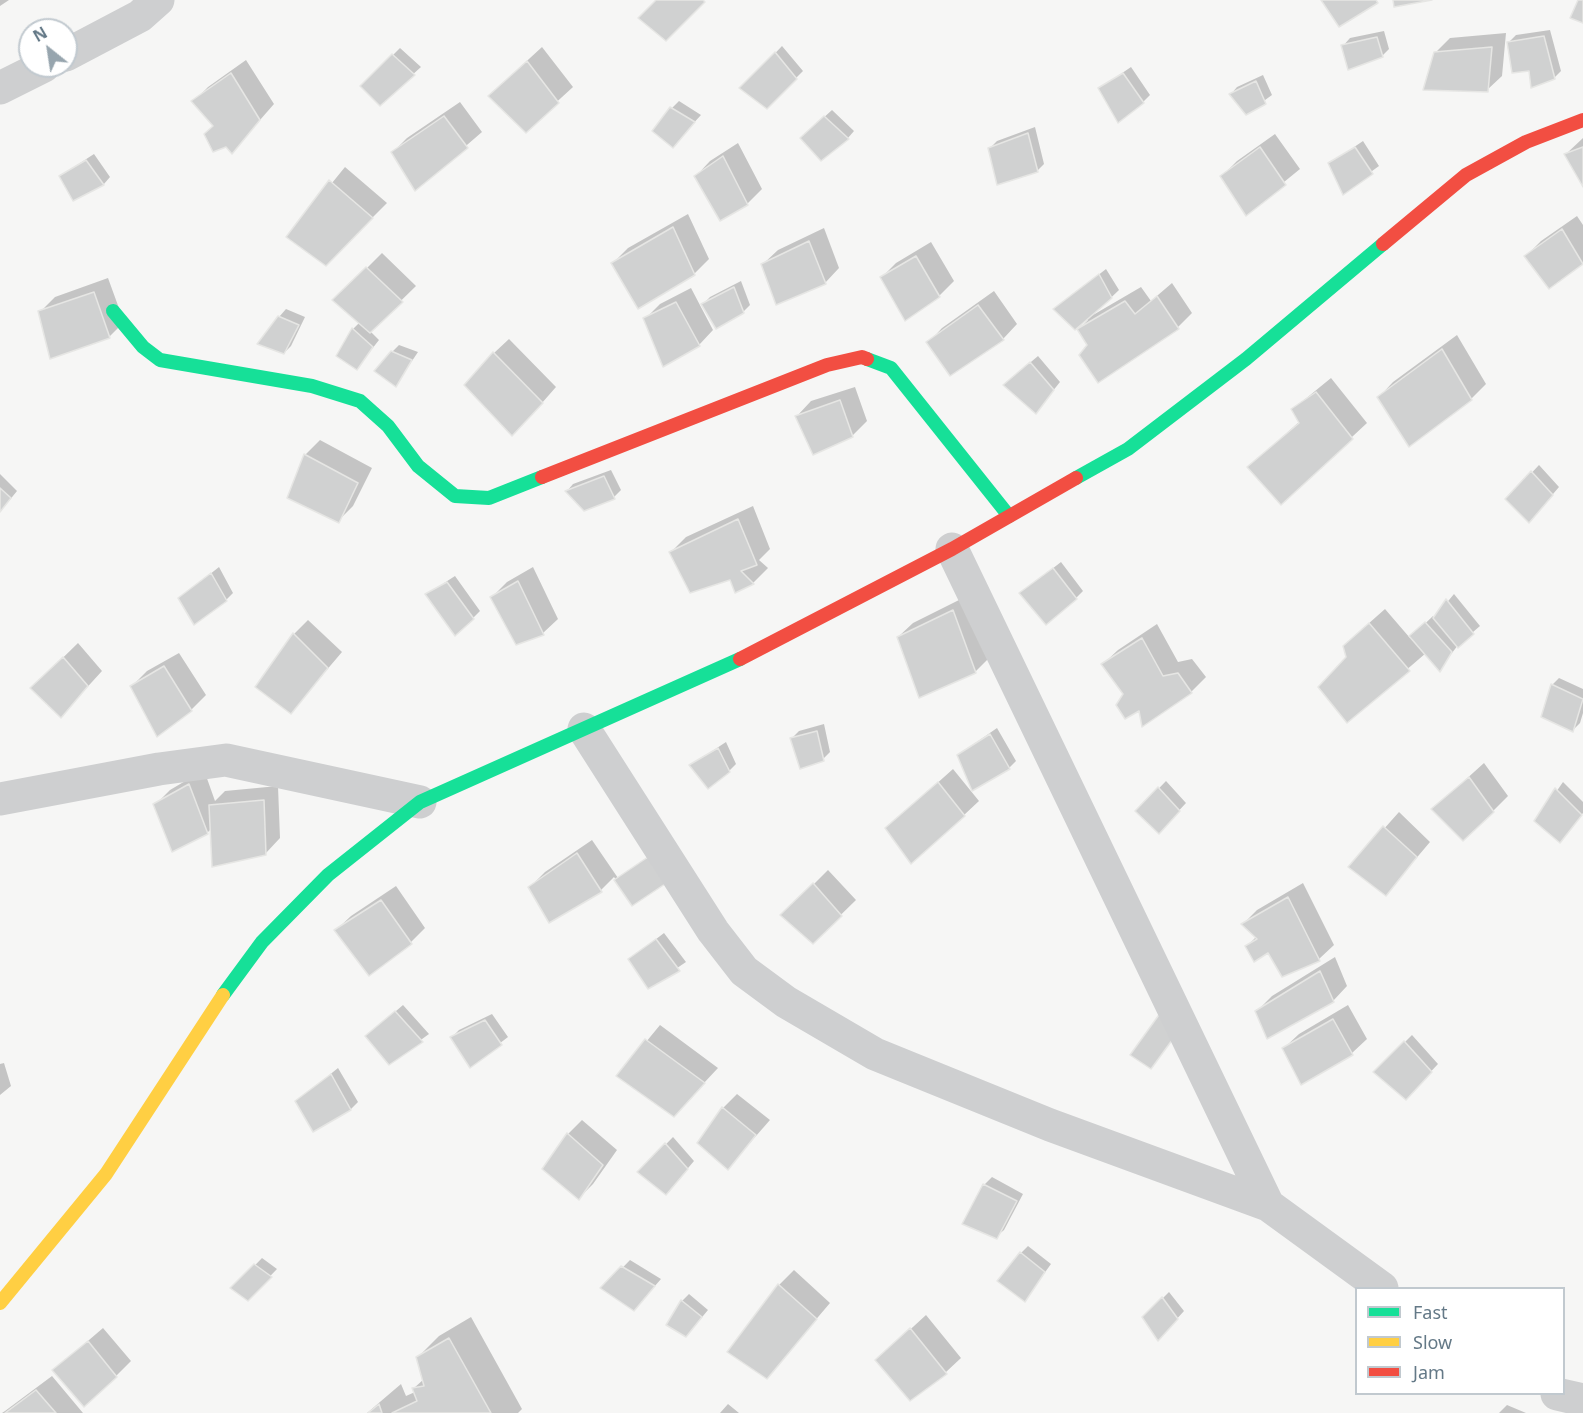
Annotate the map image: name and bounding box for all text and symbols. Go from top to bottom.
north arrow [18,18,78,78]
text: N [29,21,51,47]
legend [1355,1287,1565,1395]
text: Fast [1413,1300,1448,1324]
text: Slow [1413,1330,1452,1354]
text: Jam [1413,1360,1445,1384]

